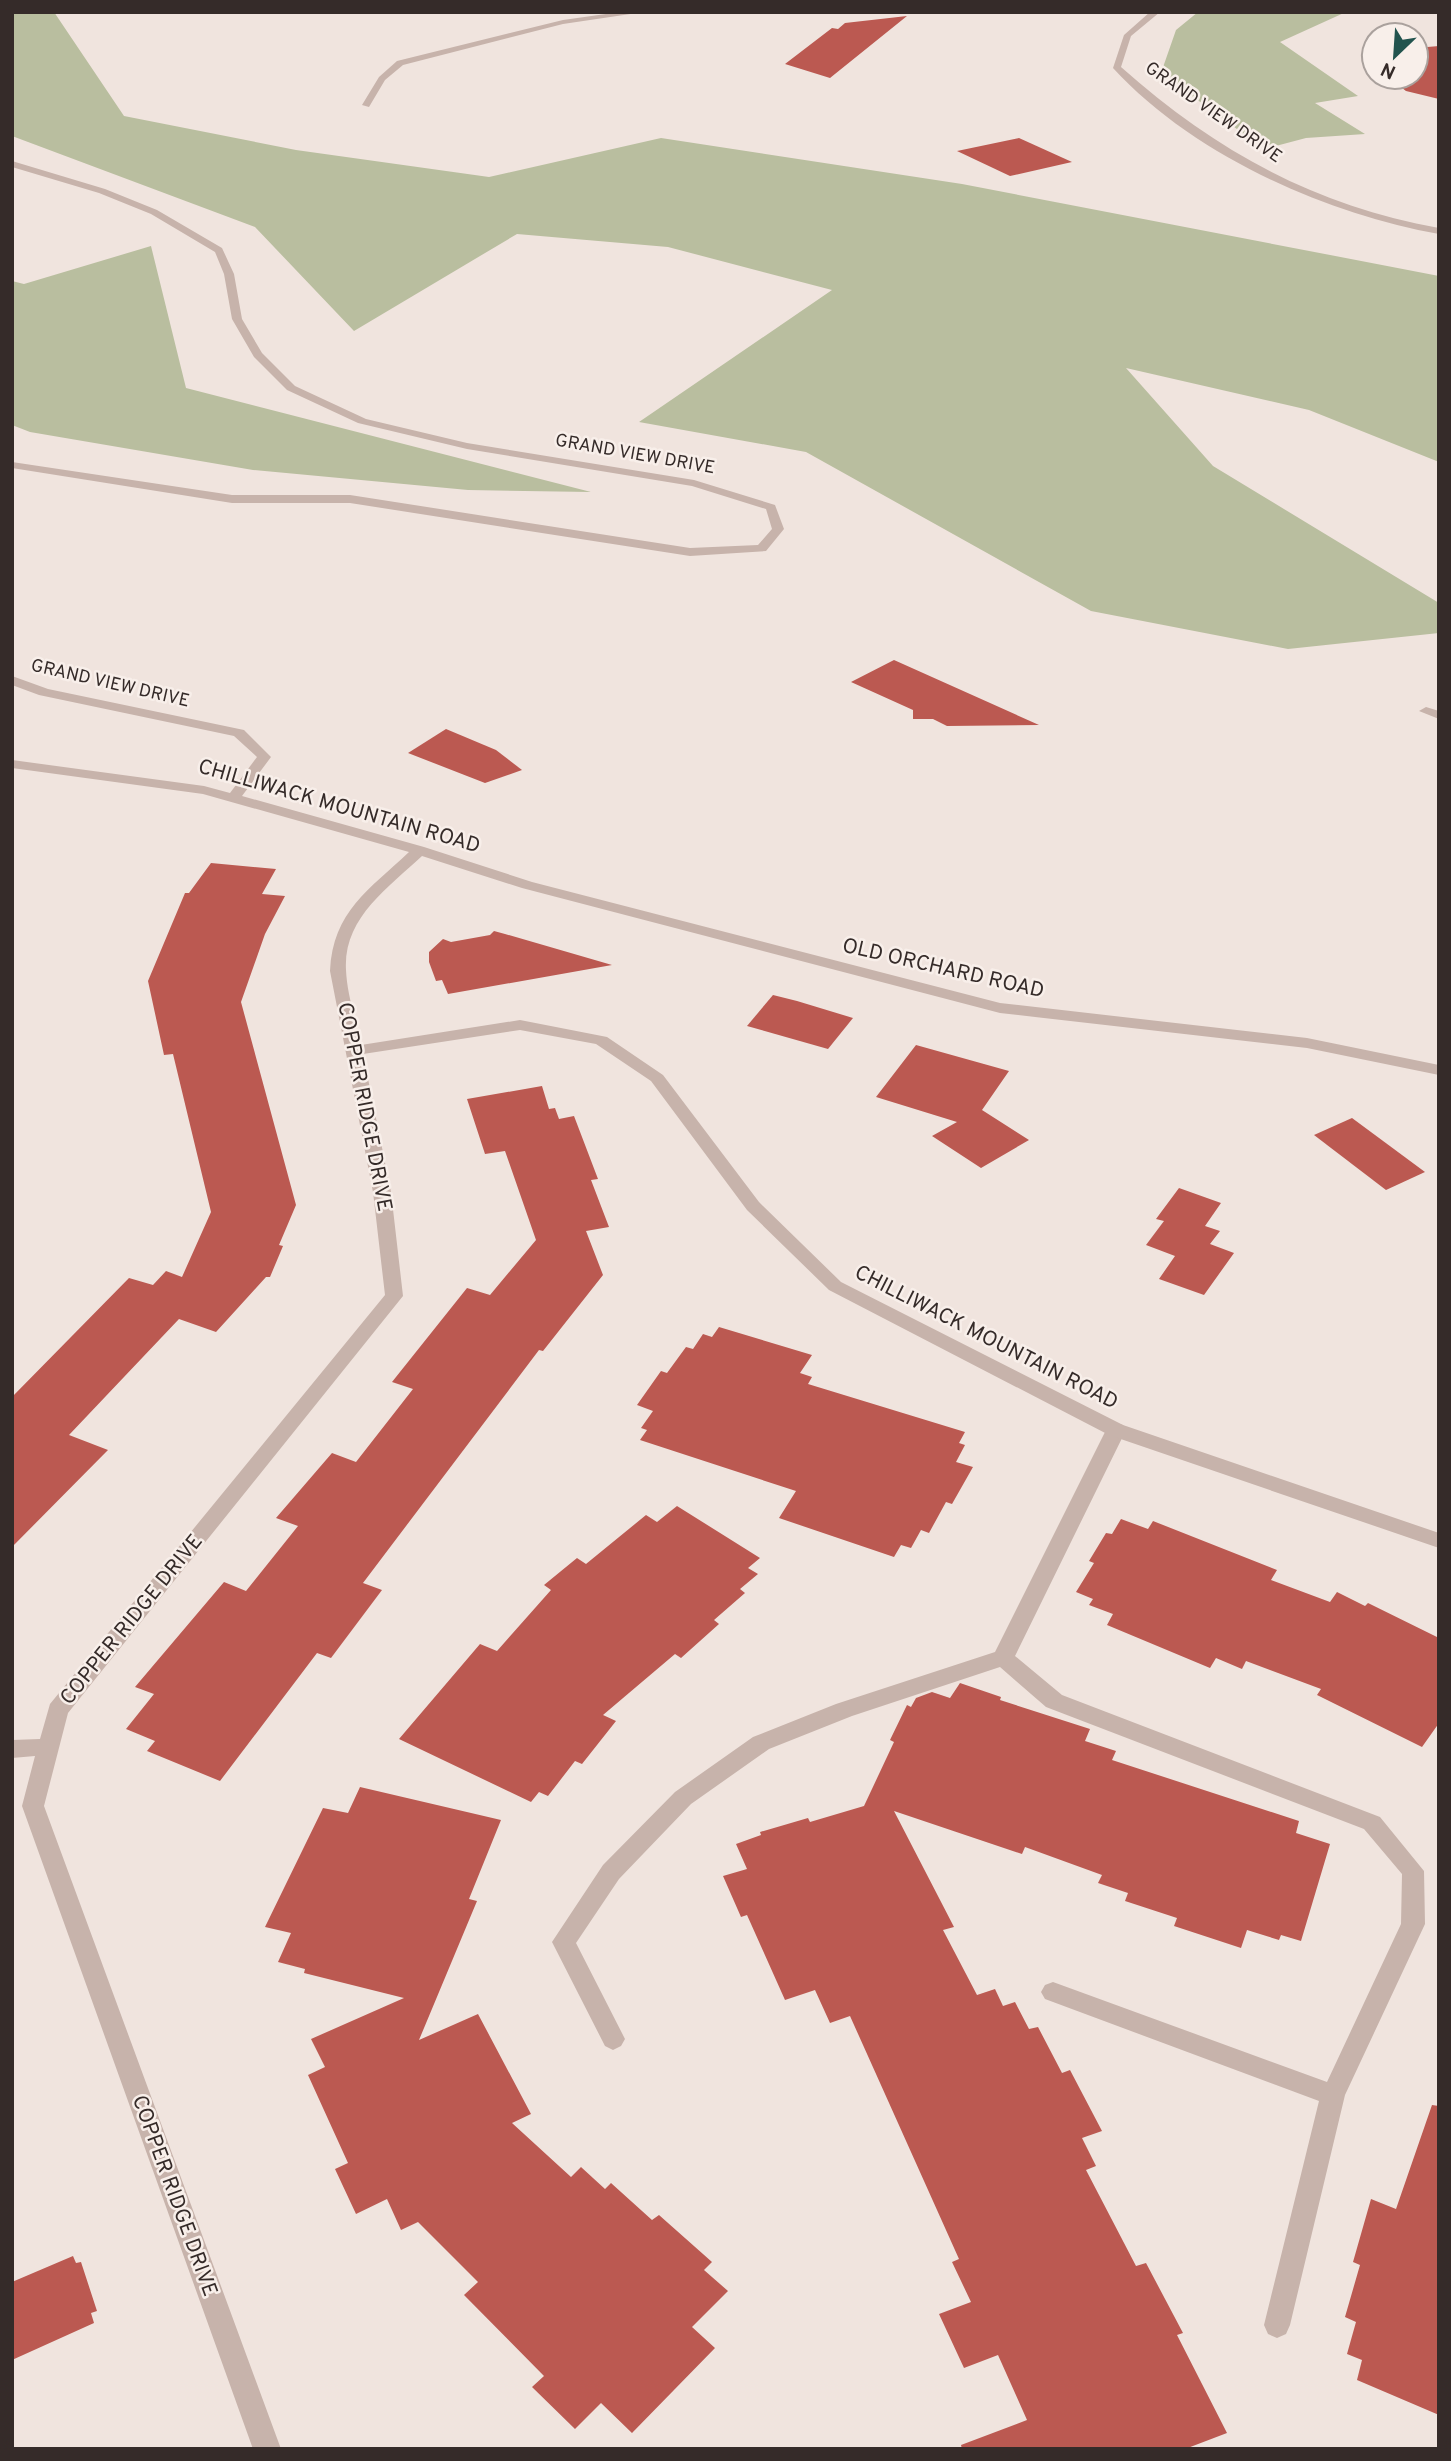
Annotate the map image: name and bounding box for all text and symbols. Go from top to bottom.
north arrow [1360,21,1430,91]
text: N [1377,56,1400,83]
street label: GRAND VIEW DRIVE [1140,57,1286,169]
street label: GRAND VIEW DRIVE [553,430,717,480]
street label: GRAND VIEW DRIVE [29,655,191,713]
street label: CHILLIWACK MOUNTAIN ROAD [195,754,483,860]
street label: OLD ORCHARD ROAD [839,933,1047,1005]
street label: COPPER RIDGE DRIVE [330,1000,398,1214]
street label: CHILLIWACK MOUNTAIN ROAD [850,1260,1122,1416]
street label: COPPER RIDGE DRIVE [55,1529,209,1711]
street label: COPPER RIDGE DRIVE [125,2092,223,2300]

